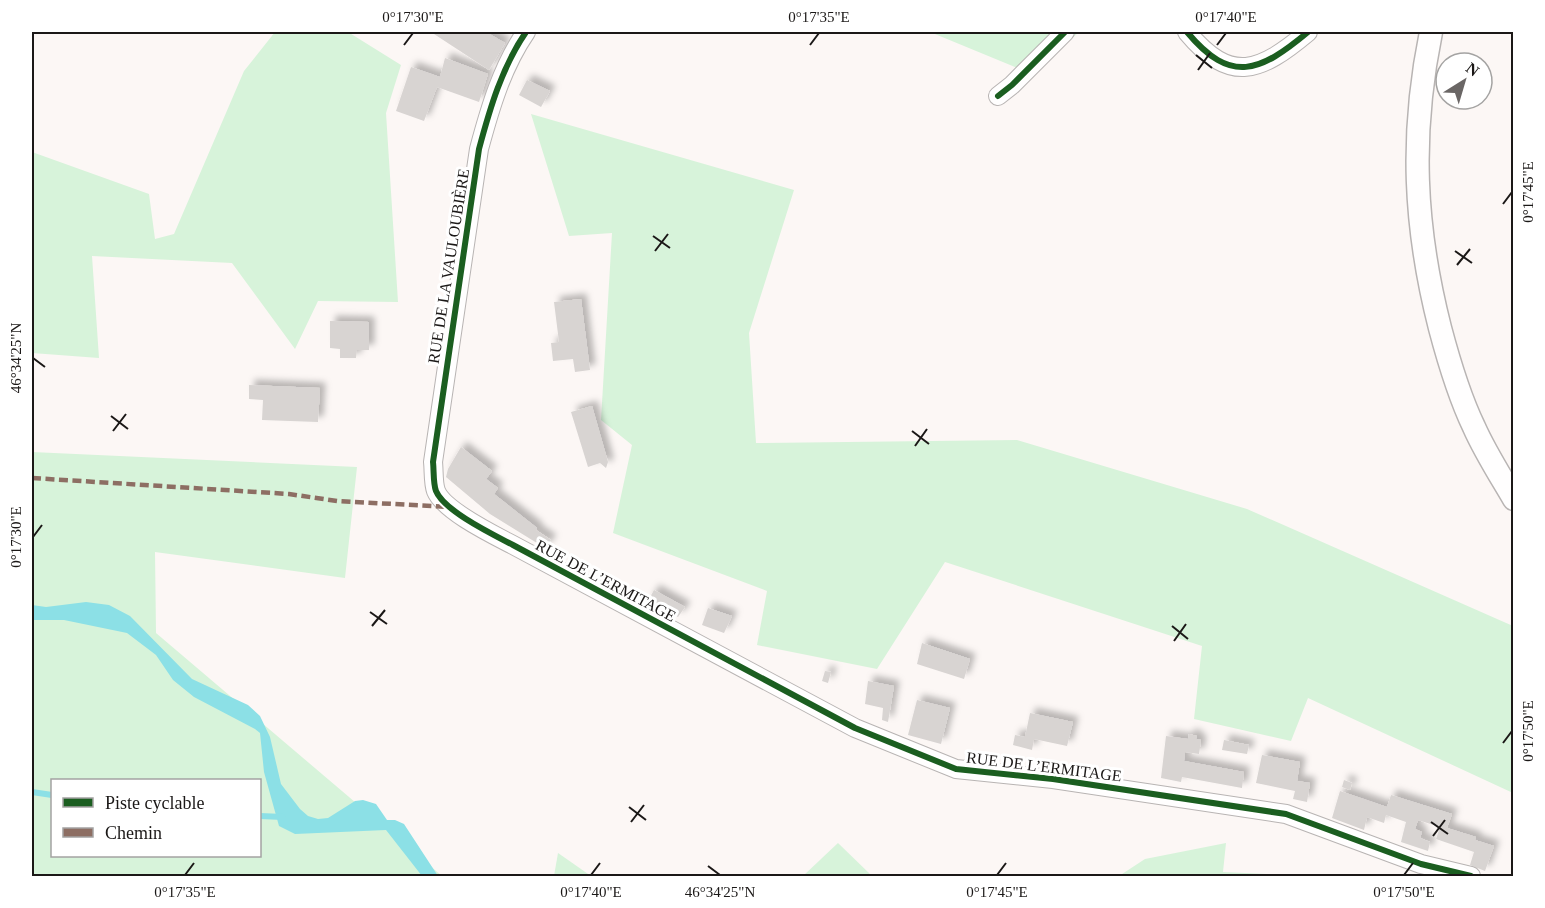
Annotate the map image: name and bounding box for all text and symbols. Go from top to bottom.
text: 0°17'30"E [382,9,444,25]
text: 0°17'35"E [788,9,850,25]
text: 0°17'40"E [1195,9,1257,25]
north arrow [1434,51,1494,111]
text: N [1463,59,1483,80]
text: 0°17'45"E [1520,161,1536,223]
street label: RUE DE LA VAULOUBIÈRE [424,167,472,365]
text: 46°34'25"N [8,323,24,393]
text: 0°17'30"E [8,506,24,568]
street label: RUE DE L’ERMITAGE [533,536,679,625]
text: 0°17'50"E [1520,700,1536,762]
street label: RUE DE L’ERMITAGE [965,749,1123,784]
legend [51,779,261,857]
text: Piste cyclable [105,793,204,813]
text: Chemin [105,823,162,843]
text: 0°17'35"E [154,884,216,900]
text: 0°17'40"E [560,884,622,900]
text: 46°34'25"N [685,884,755,900]
text: 0°17'45"E [966,884,1028,900]
text: 0°17'50"E [1373,884,1435,900]

